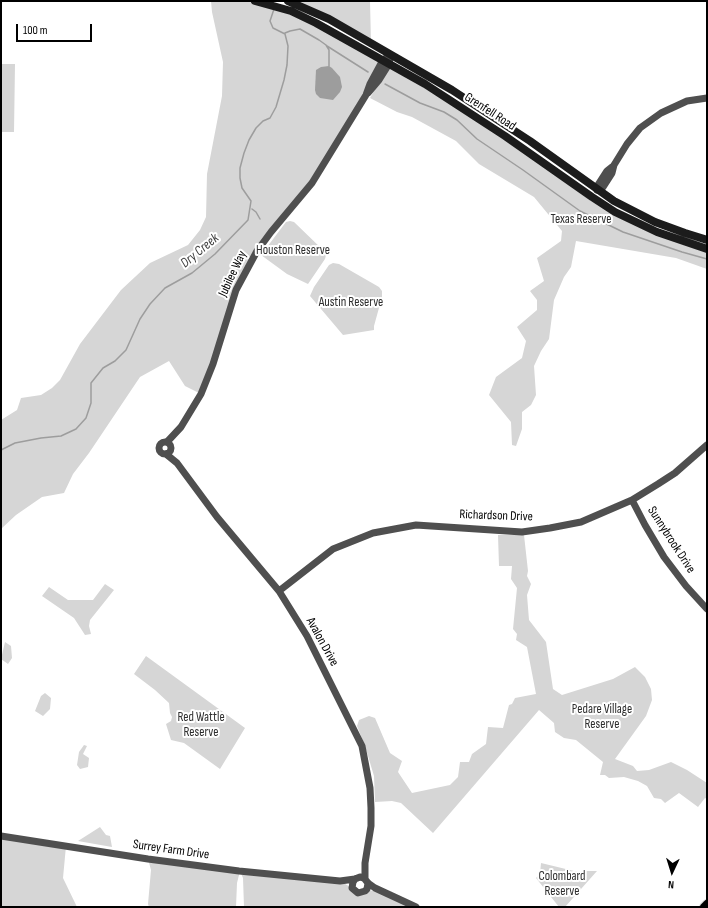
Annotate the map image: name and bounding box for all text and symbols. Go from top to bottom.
scale bar [18,16,94,42]
text: 100 m [23,23,48,38]
street label: Grenfell Road [461,90,519,134]
park label: Texas Reserve [551,212,611,228]
water label: Dry Creek [177,230,223,272]
park label: Houston Reserve [256,243,330,259]
street label: Jubilee Way [216,249,250,299]
park label: Austin Reserve [319,295,383,311]
street label: Sunnybrook Drive [644,504,698,576]
street label: Richardson Drive [459,507,533,525]
street label: Avalon Drive [302,615,342,669]
park label: Pedare Village Reserve [572,702,632,733]
park label: Red Wattle Reserve [177,710,225,741]
street label: Surrey Farm Drive [132,837,210,863]
north arrow [652,852,692,892]
park label: Colombard Reserve [538,869,586,900]
text: N [668,878,675,891]

